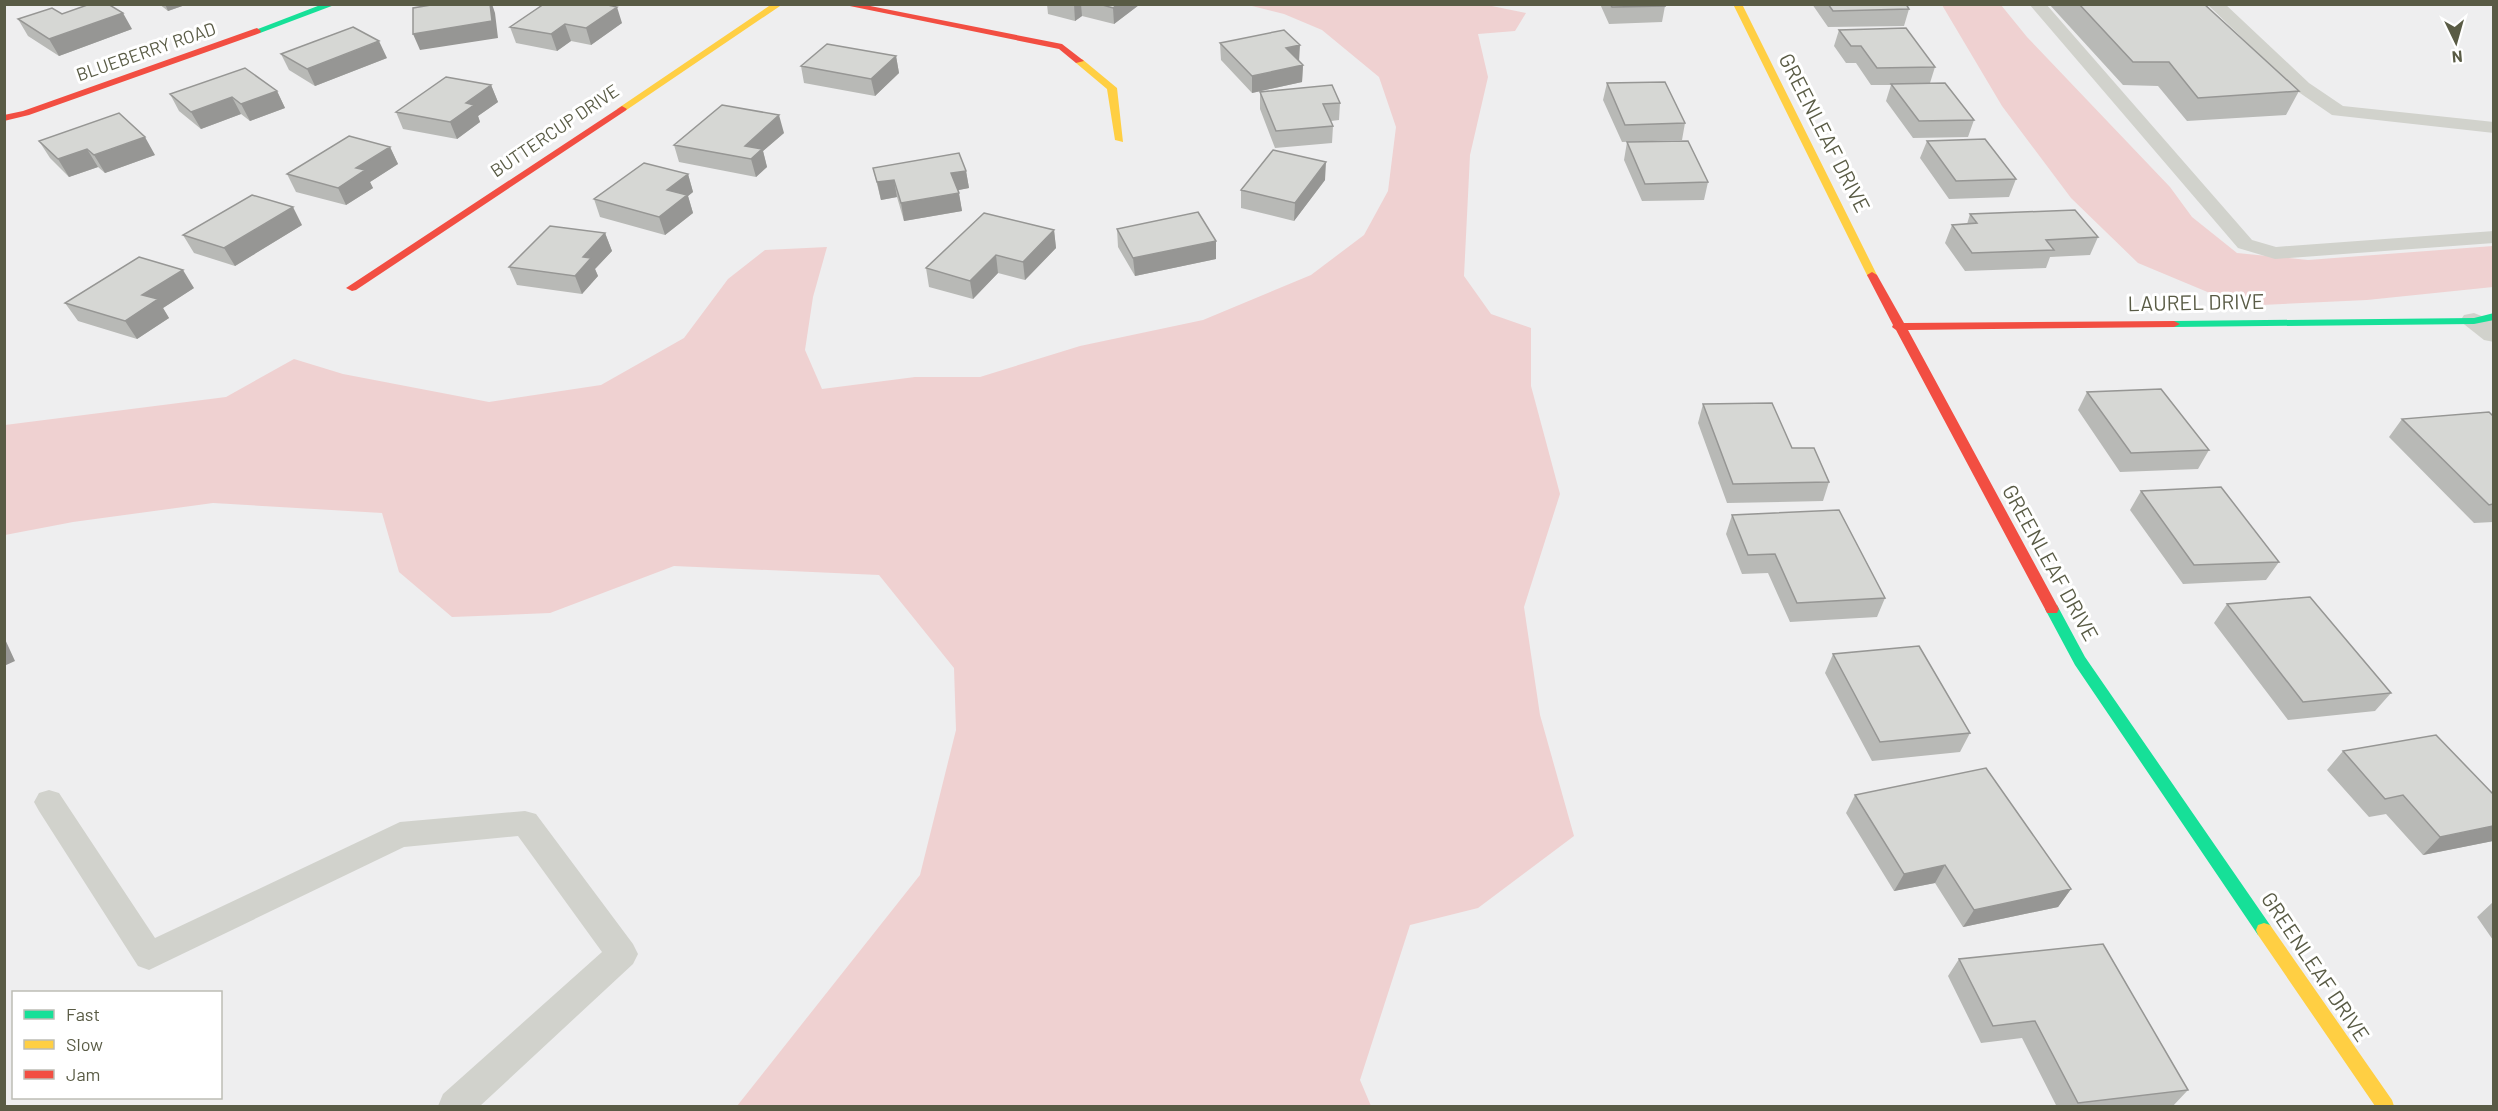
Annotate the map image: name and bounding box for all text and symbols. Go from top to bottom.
north arrow [2426,12,2486,72]
street label: BLUEBERRY ROAD [73,17,218,85]
text: N [2451,48,2463,67]
street label: GREENLEAF DRIVE [1774,49,1876,216]
street label: BUTTERCUP DRIVE [486,79,623,181]
street label: LAUREL DRIVE [2127,288,2265,315]
street label: GREENLEAF DRIVE [1998,480,2105,645]
street label: GREENLEAF DRIVE [2257,887,2376,1046]
legend [12,991,222,1099]
text: Fast [66,1003,100,1025]
text: Slow [66,1033,103,1055]
text: Jam [66,1063,100,1085]

